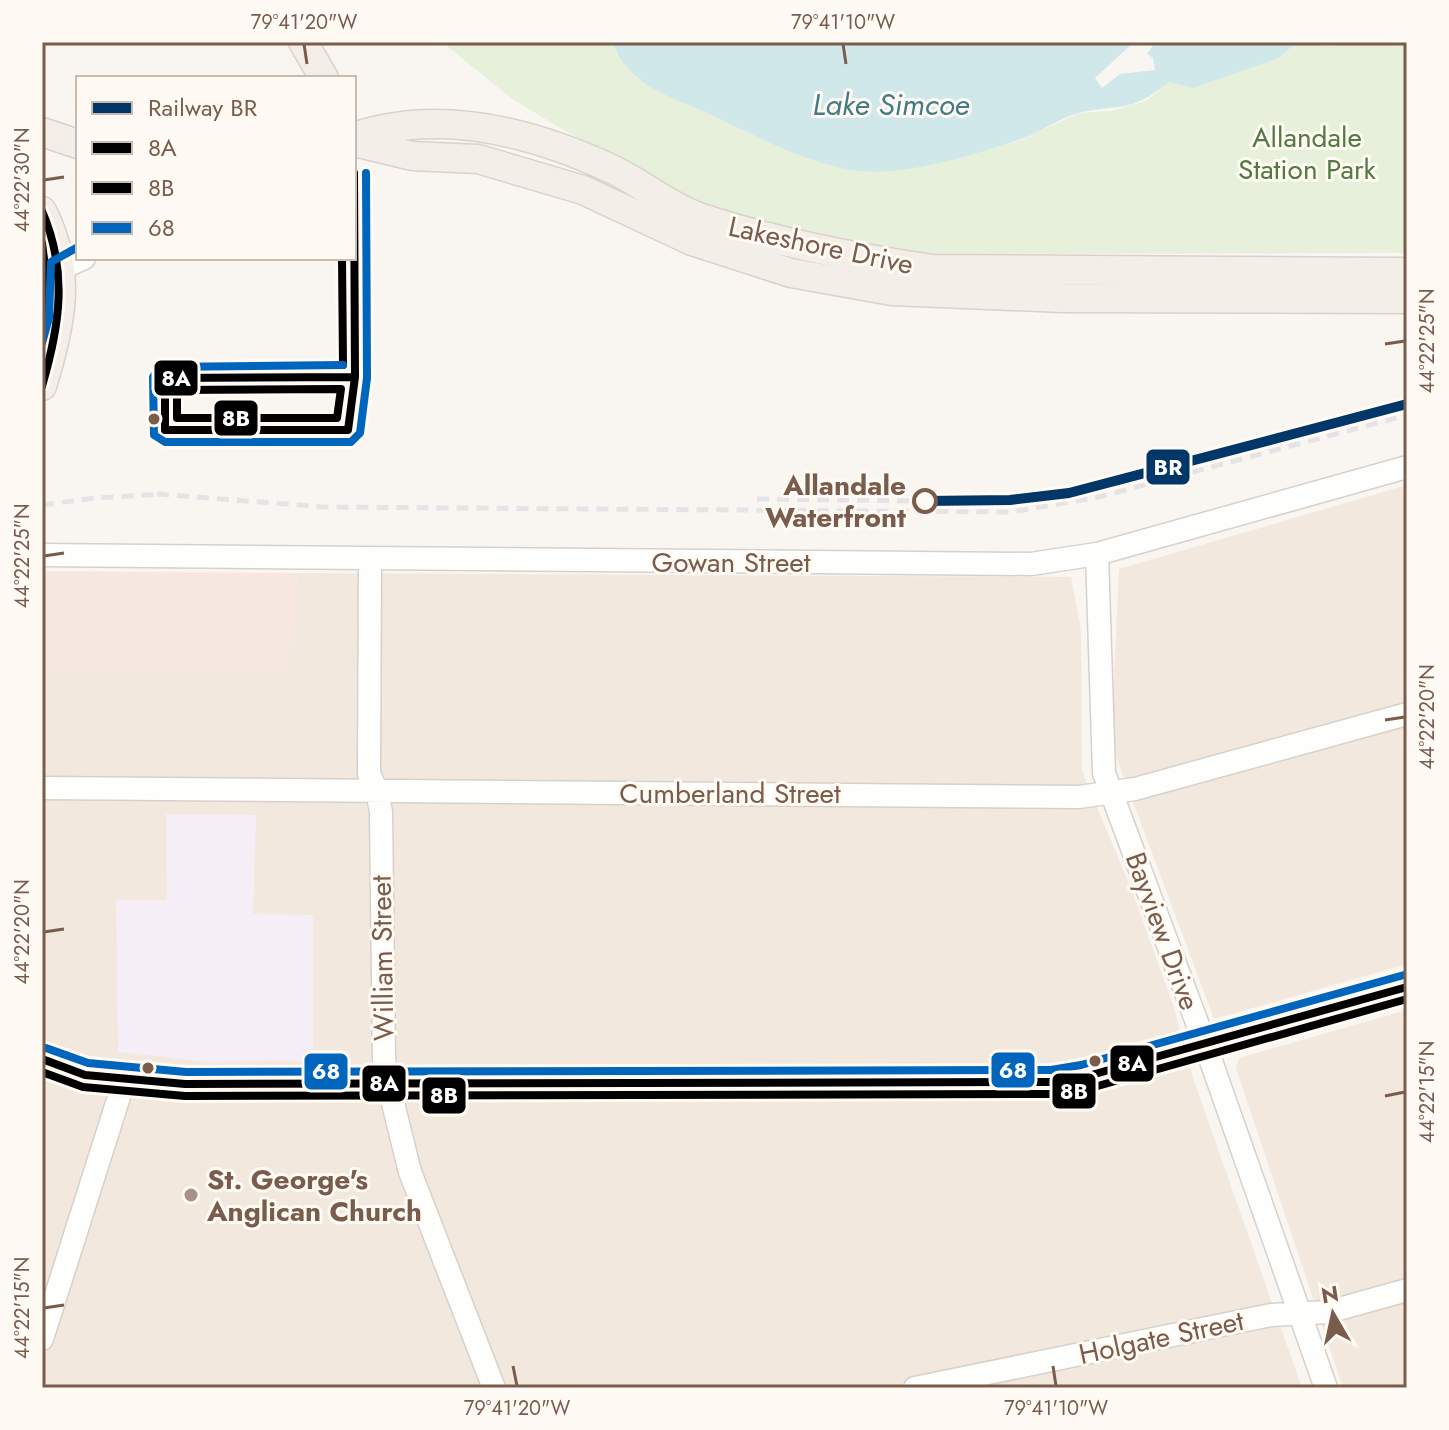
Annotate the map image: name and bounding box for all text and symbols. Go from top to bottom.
text: 79°41'20"W [251,8,357,37]
text: 79°41'10"W [791,8,895,37]
legend [76,76,356,260]
water label: Lake Simcoe [812,83,970,126]
text: Railway BR [148,90,258,125]
park label: Allandale Station Park [1238,117,1377,190]
text: 44°22'30"N [8,127,37,233]
text: 8A [148,130,177,165]
text: 8B [148,170,175,205]
street label: Lakeshore Drive [725,206,917,285]
text: 68 [148,210,175,245]
text: 44°22'25"N [1413,289,1442,393]
line badge: 8A [153,359,199,397]
text: 8A [161,362,192,394]
line badge: 8B [213,399,259,437]
text: 8B [222,402,250,434]
unlabelled marker [146,411,162,427]
line badge: BR [1145,448,1191,486]
text: BR [1154,451,1183,483]
place label: Allandale Waterfront [765,465,906,538]
marker: Allandale Waterfront [913,489,937,513]
text: 44°22'25"N [8,504,37,608]
street label: Gowan Street [652,542,811,583]
text: 44°22'20"N [1413,664,1442,770]
street label: Cumberland Street [619,773,841,814]
street label: Bayview Drive [1115,846,1210,1016]
street label: William Street [361,875,404,1041]
text: 44°22'20"N [8,879,37,985]
text: 44°22'15"N [1413,1041,1442,1143]
line badge: 8A [1109,1044,1155,1083]
text: 8A [1117,1047,1148,1079]
line badge: 68 [990,1051,1036,1089]
line badge: 68 [303,1052,349,1091]
unlabelled marker [1087,1053,1103,1069]
text: 68 [999,1054,1027,1086]
text: 68 [312,1055,340,1087]
unlabelled marker [140,1060,156,1076]
line badge: 8A [361,1064,407,1103]
text: 8A [369,1067,400,1099]
line badge: 8B [1051,1072,1097,1110]
text: 8B [1060,1075,1088,1107]
line badge: 8B [421,1076,467,1115]
text: 8B [430,1079,458,1111]
place label: St. George's Anglican Church [206,1159,422,1232]
marker: St. George's Anglican Church [182,1186,200,1204]
text: 44°22'15"N [8,1257,37,1359]
north arrow [1293,1274,1373,1354]
text: N [1319,1277,1341,1311]
street label: Holgate Street [1075,1300,1248,1375]
text: 79°41'20"W [464,1394,570,1423]
text: 79°41'10"W [1004,1394,1108,1423]

